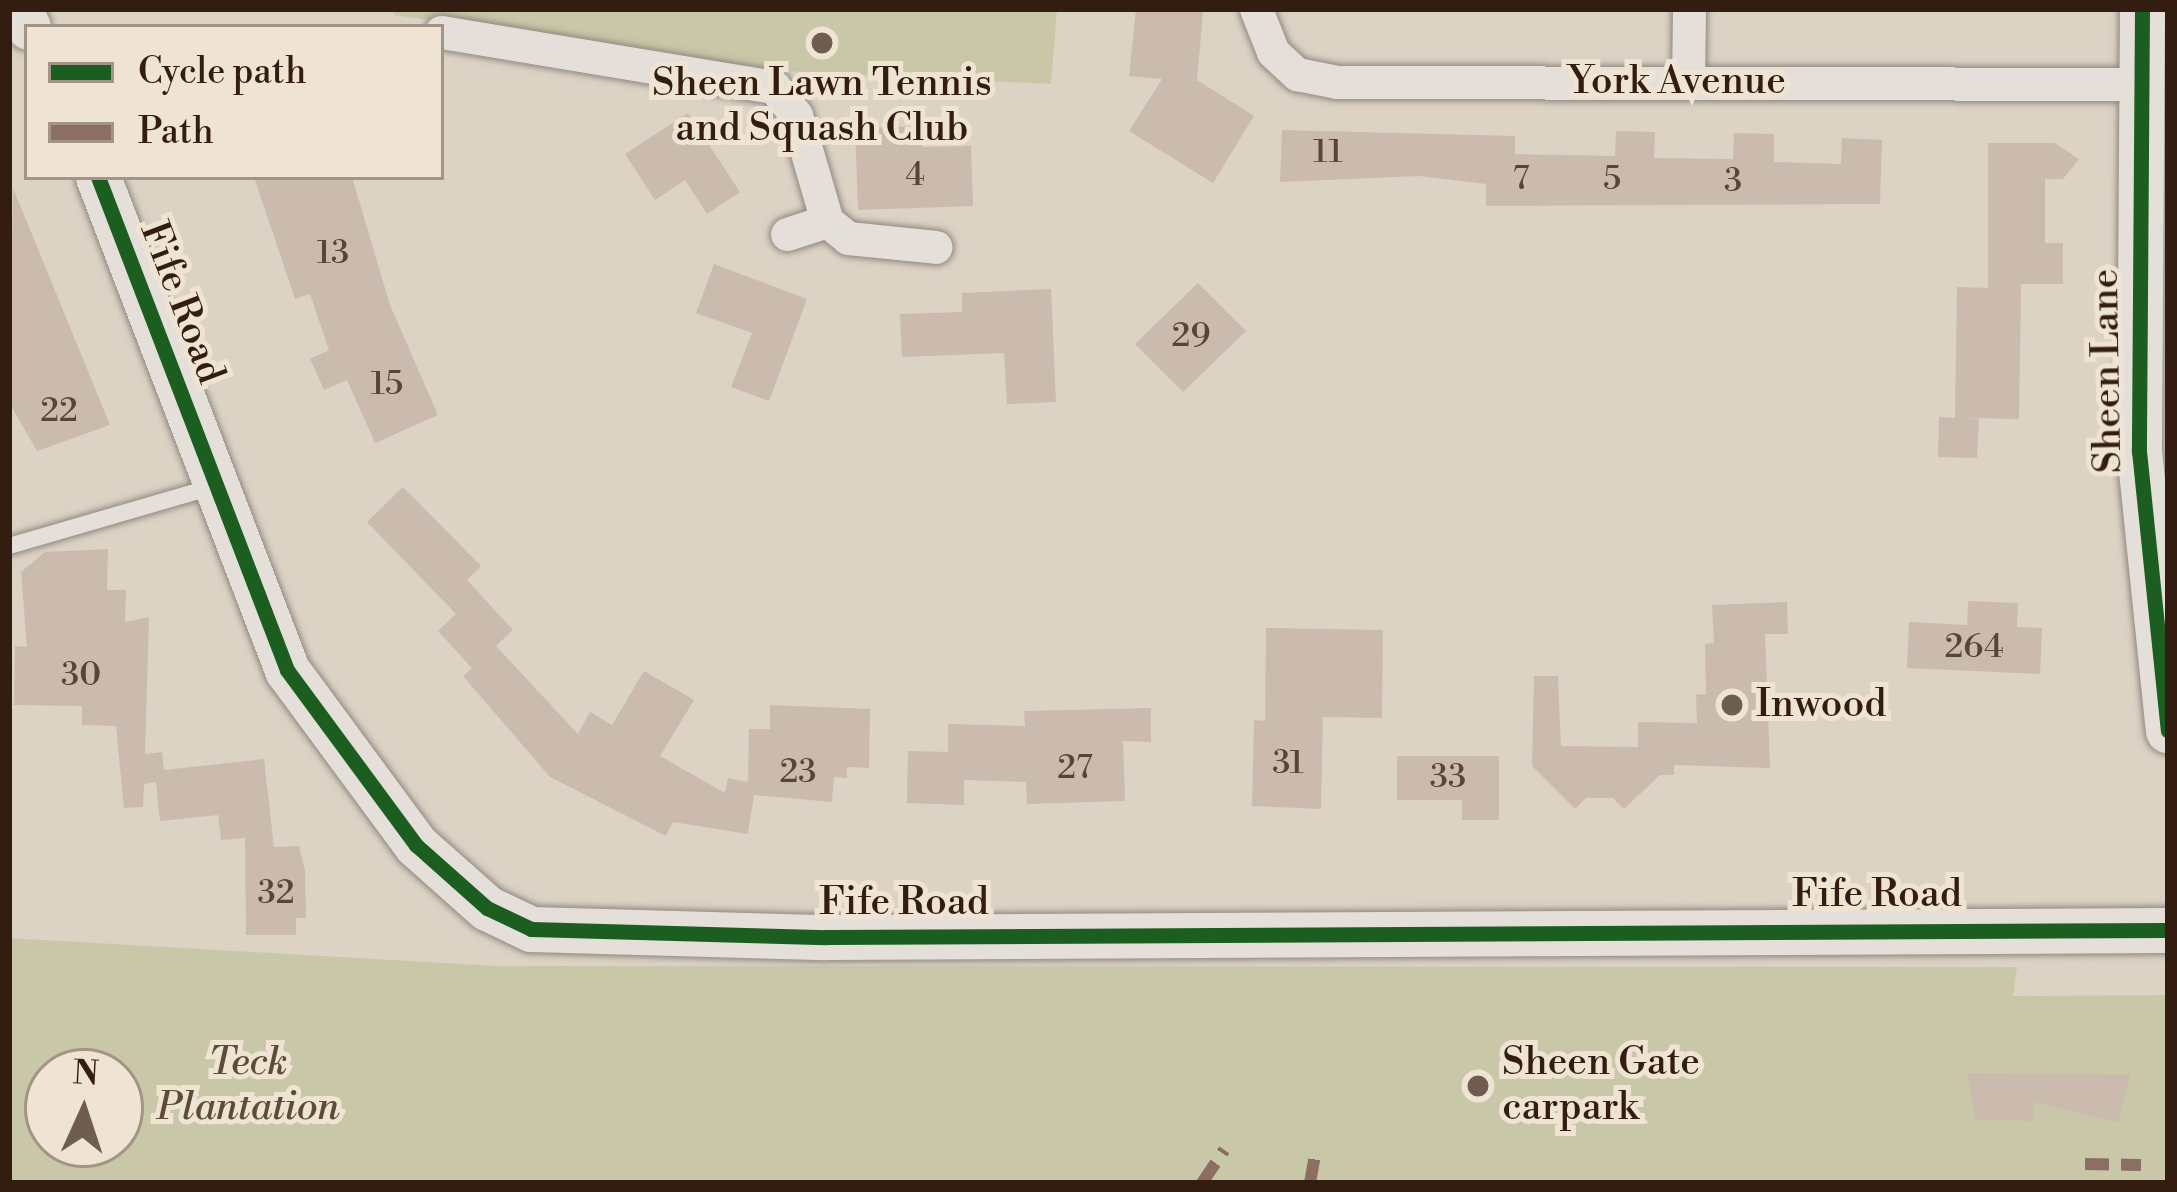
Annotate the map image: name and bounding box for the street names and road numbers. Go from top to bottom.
street label: York Avenue [1568,59,1786,105]
street label: Fife Road [129,215,233,391]
street label: Sheen Lane [2083,268,2133,474]
street label: Fife Road [1792,872,1962,918]
street label: Fife Road [819,880,989,926]

